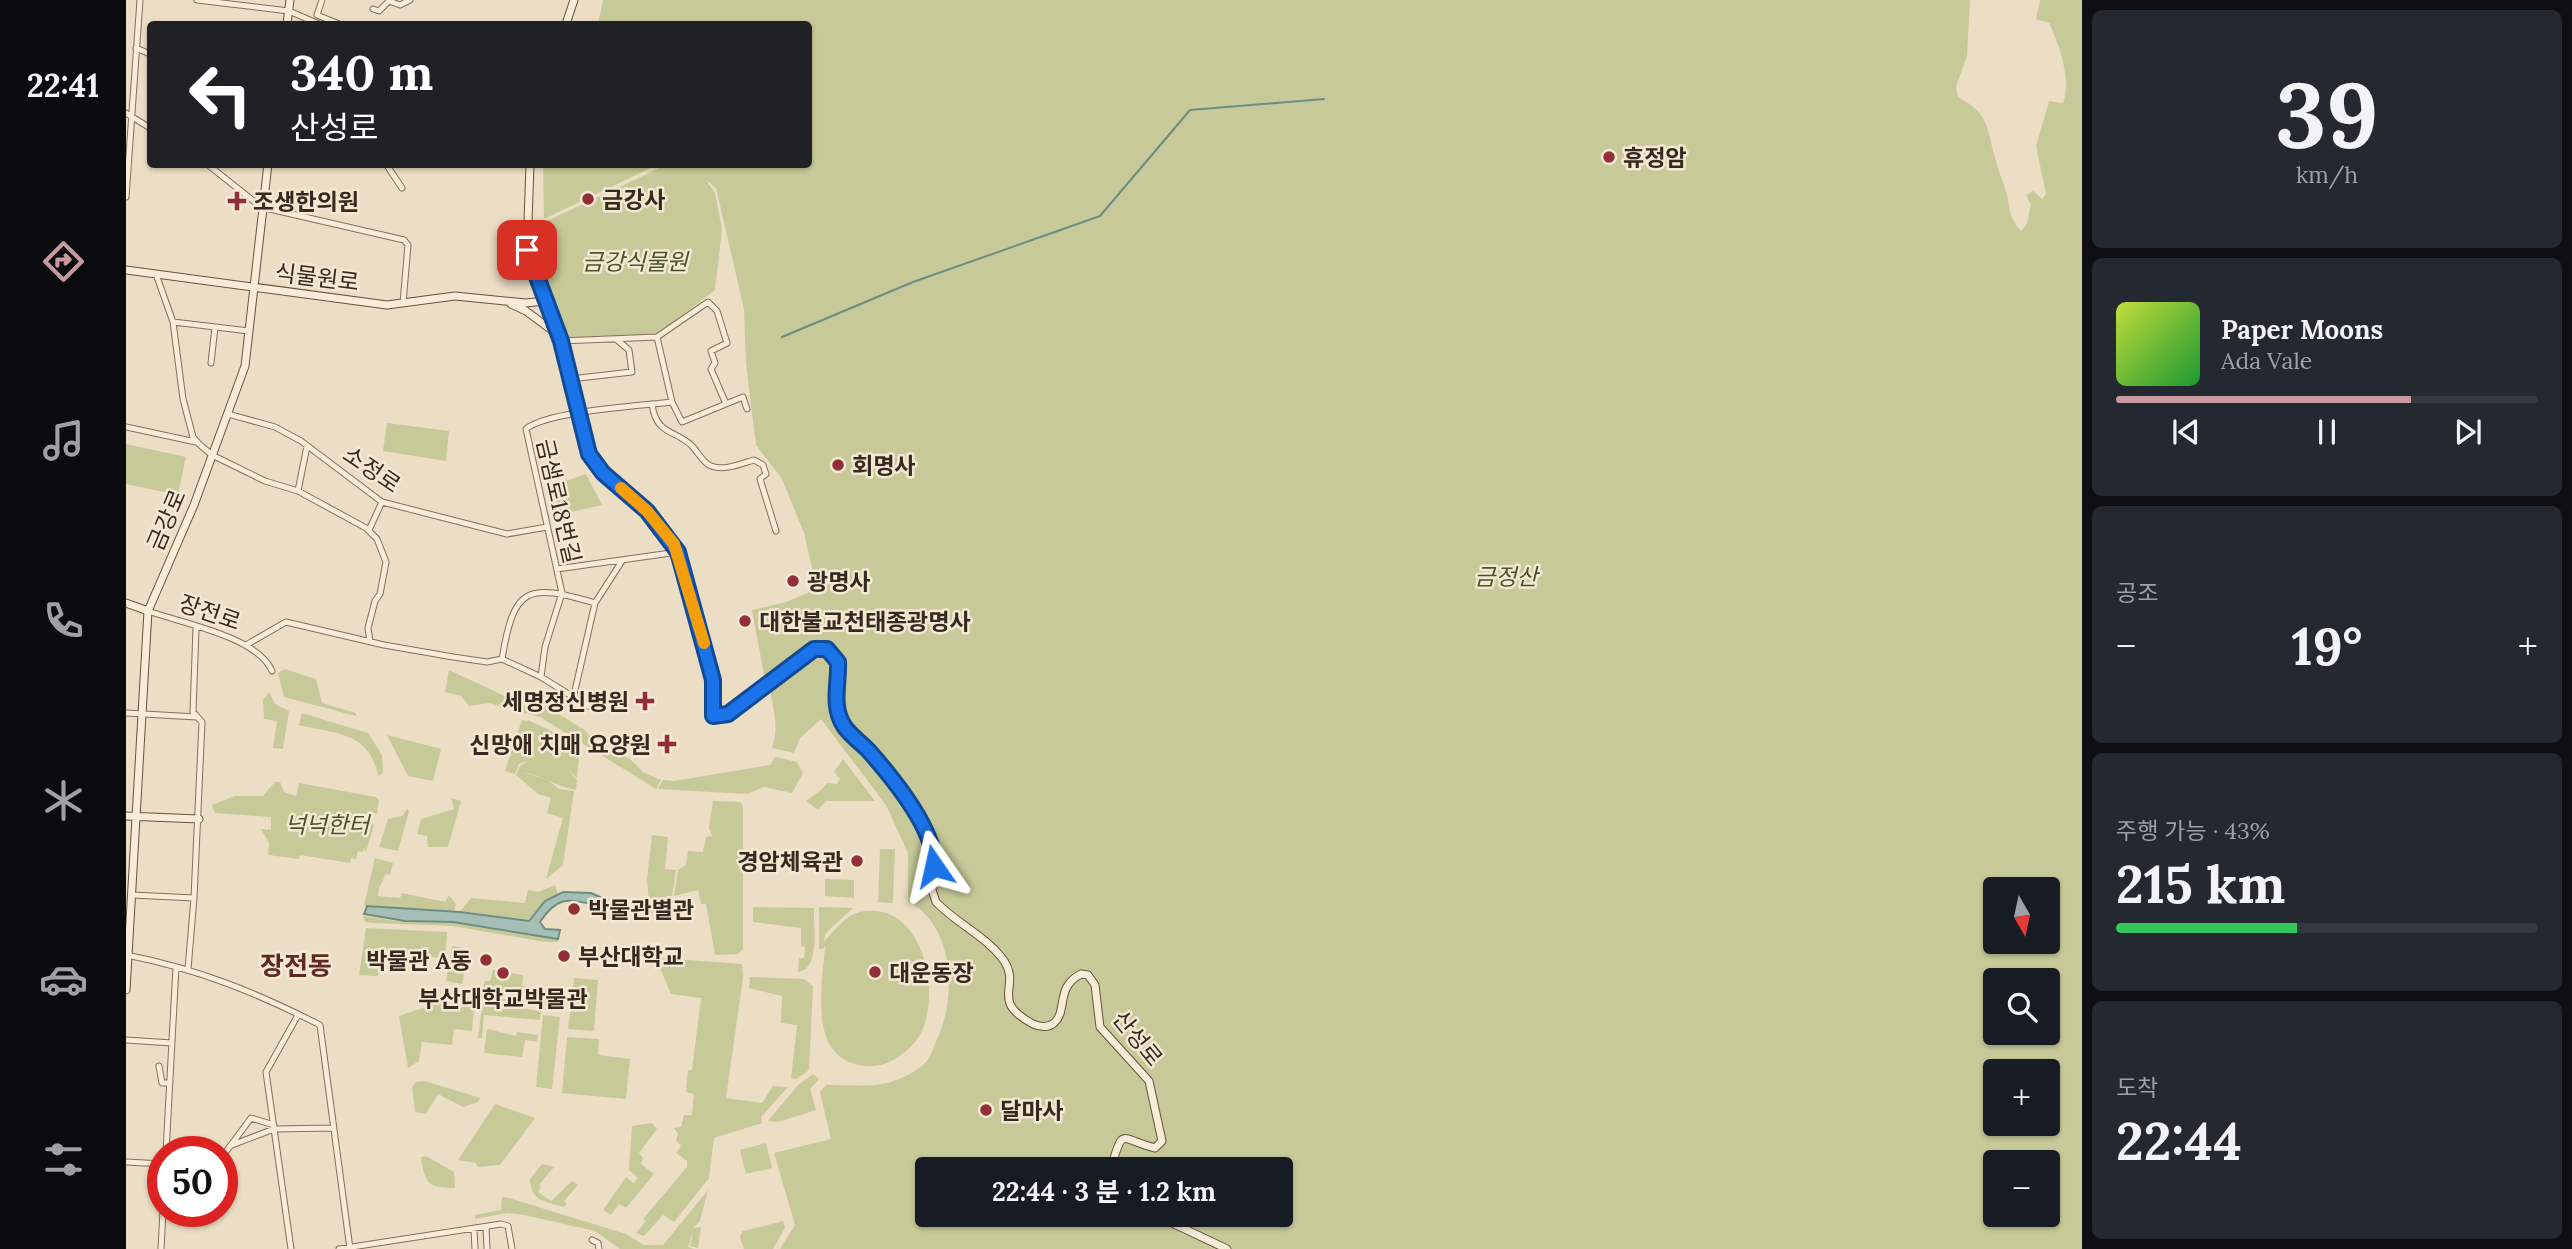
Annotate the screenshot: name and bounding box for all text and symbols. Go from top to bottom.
text: 340 m [290,41,433,103]
icon: left [175,49,266,140]
text: 39 [2275,56,2379,173]
text: 22:41 [27,65,99,106]
text: 산성로 [290,107,378,148]
place label: 휴정암 [1623,143,1686,172]
marker: 휴정암 [1601,149,1617,165]
text: km/h [2296,160,2358,189]
place label: 금강사 [602,185,665,214]
place label: 조생한의원 [253,187,359,216]
marker: 조생한의원 [227,191,247,211]
marker: 금강사 [580,191,596,207]
pin [497,220,557,280]
icon: arrive [508,231,546,269]
icon: directions [39,237,88,286]
park label: 금강식물원 [582,247,690,276]
street label: 식물원로 [273,257,361,297]
text: Paper Moons [2221,313,2383,346]
text: Ada Vale [2221,346,2312,375]
icon: previous [2167,413,2205,451]
icon: pause [2308,413,2346,451]
icon: next [2449,413,2487,451]
icon: music [39,416,88,465]
street label: 금샘로18번길 [531,436,587,566]
street label: 소정로 [338,439,406,499]
place label: 회명사 [852,451,915,480]
marker: 회명사 [830,457,846,473]
street label: 금강로 [140,485,192,555]
park label: 금정산 [1474,562,1541,591]
place label: 광명사 [807,567,870,596]
marker: 광명사 [785,573,801,589]
text: 공조 [2116,578,2158,607]
street label: 장전로 [175,588,245,636]
icon: phone [39,596,88,645]
place label: 대한불교천태종광명사 [759,607,971,636]
marker: 대한불교천태종광명사 [737,613,753,629]
text: 19° [2292,613,2362,679]
text: − [2116,622,2136,670]
text: + [2518,622,2538,670]
place label: 세명정신병원 [502,687,629,716]
marker: 세명정신병원 [635,691,655,711]
place label: 신망애 치매 요양원 [470,730,651,759]
marker: 신망애 치매 요양원 [657,734,677,754]
icon: climate [39,776,88,825]
park label: 넉넉한터 [285,810,372,839]
text: 주행 가능 · 43% [2116,816,2270,845]
position arrow [897,829,971,903]
place label: 경암체육관 [737,847,843,876]
text: 215 km [2116,851,2285,917]
marker: 경암체육관 [849,853,865,869]
north arrow [1983,877,2060,954]
map controls [1983,877,2060,1227]
place label: 박물관별관 [588,895,694,924]
marker: 박물관별관 [566,901,582,917]
place label: 부산대학교 [578,942,684,971]
place label: 박물관 A동 [366,946,472,975]
marker: 부산대학교 [556,948,572,964]
district label: 장전동 [260,949,332,982]
marker: 박물관 A동 [478,952,494,968]
icon: car [39,955,88,1004]
place label: 대운동장 [889,958,974,987]
marker: 대운동장 [867,964,883,980]
marker: 부산대학교박물관 [495,965,511,981]
button: search [1983,968,2060,1045]
place label: 부산대학교박물관 [418,984,588,1013]
street label: 산성로 [1107,1004,1169,1072]
button: + [1983,1059,2060,1136]
text: 도착 [2116,1073,2158,1102]
place label: 달마사 [1000,1096,1063,1125]
marker: 달마사 [978,1102,994,1118]
text: 22:44 [2116,1108,2242,1174]
icon: filters [39,1135,88,1184]
speed limit sign: 50 [147,1136,238,1227]
button: − [1983,1150,2060,1227]
text: 22:44 · 3 분 · 1.2 km [992,1175,1216,1208]

